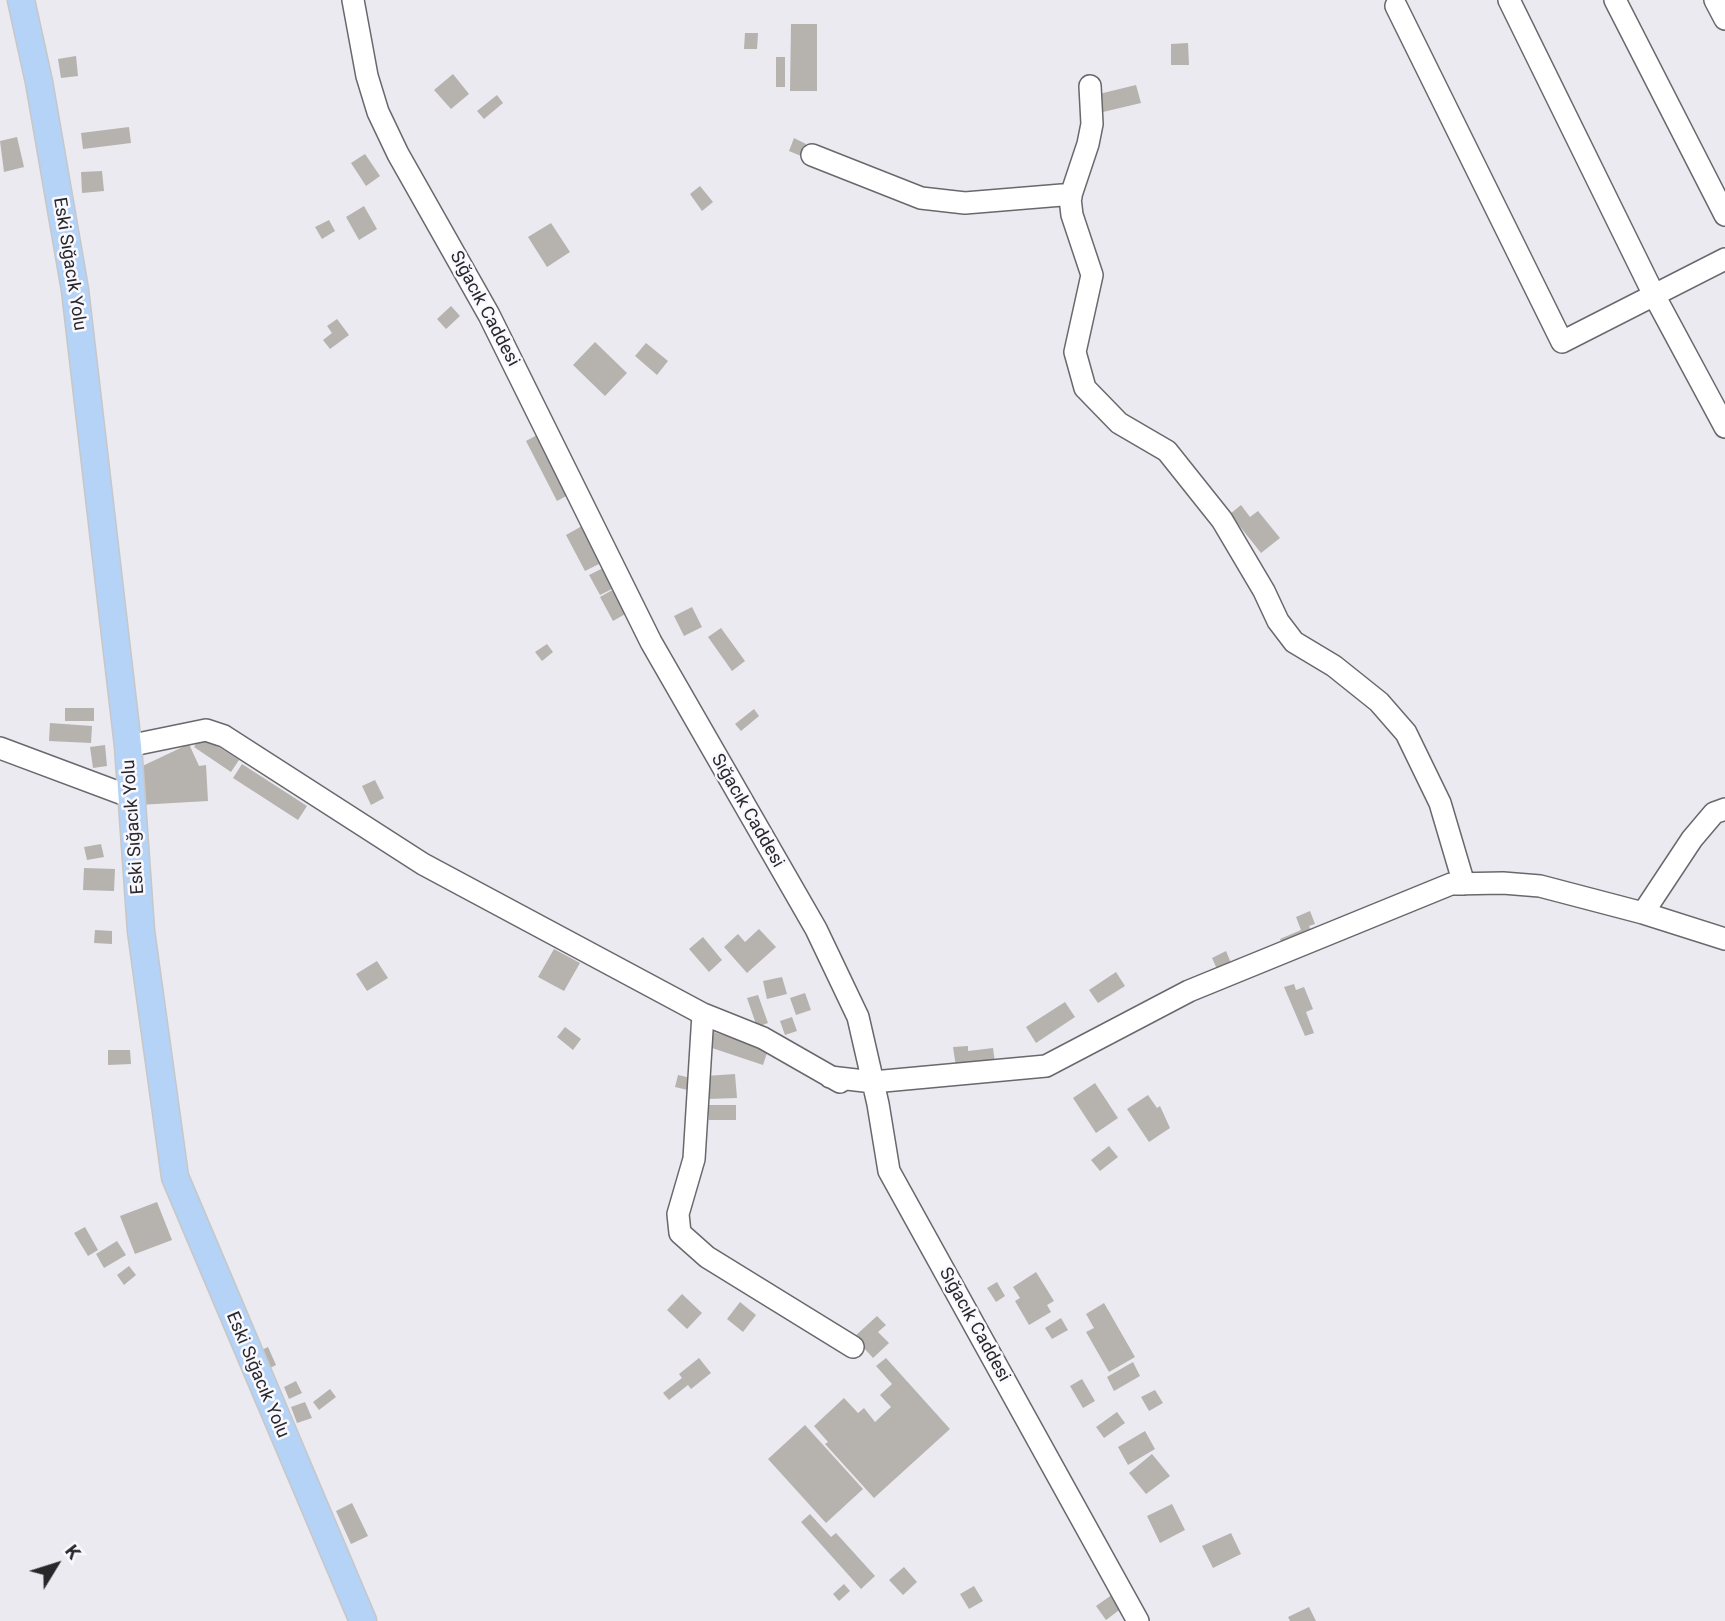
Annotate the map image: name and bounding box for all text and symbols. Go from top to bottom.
street label: Eski Sığacık Yolu [48,196,90,332]
street label: Sığacık Caddesi [445,248,523,370]
street label: Sığacık Caddesi [706,750,788,872]
street label: Eski Sığacık Yolu [119,759,149,895]
street label: Sığacık Caddesi [934,1264,1014,1386]
street label: Eski Sığacık Yolu [221,1309,293,1441]
north arrow [21,1530,91,1600]
text: K [60,1540,86,1564]

